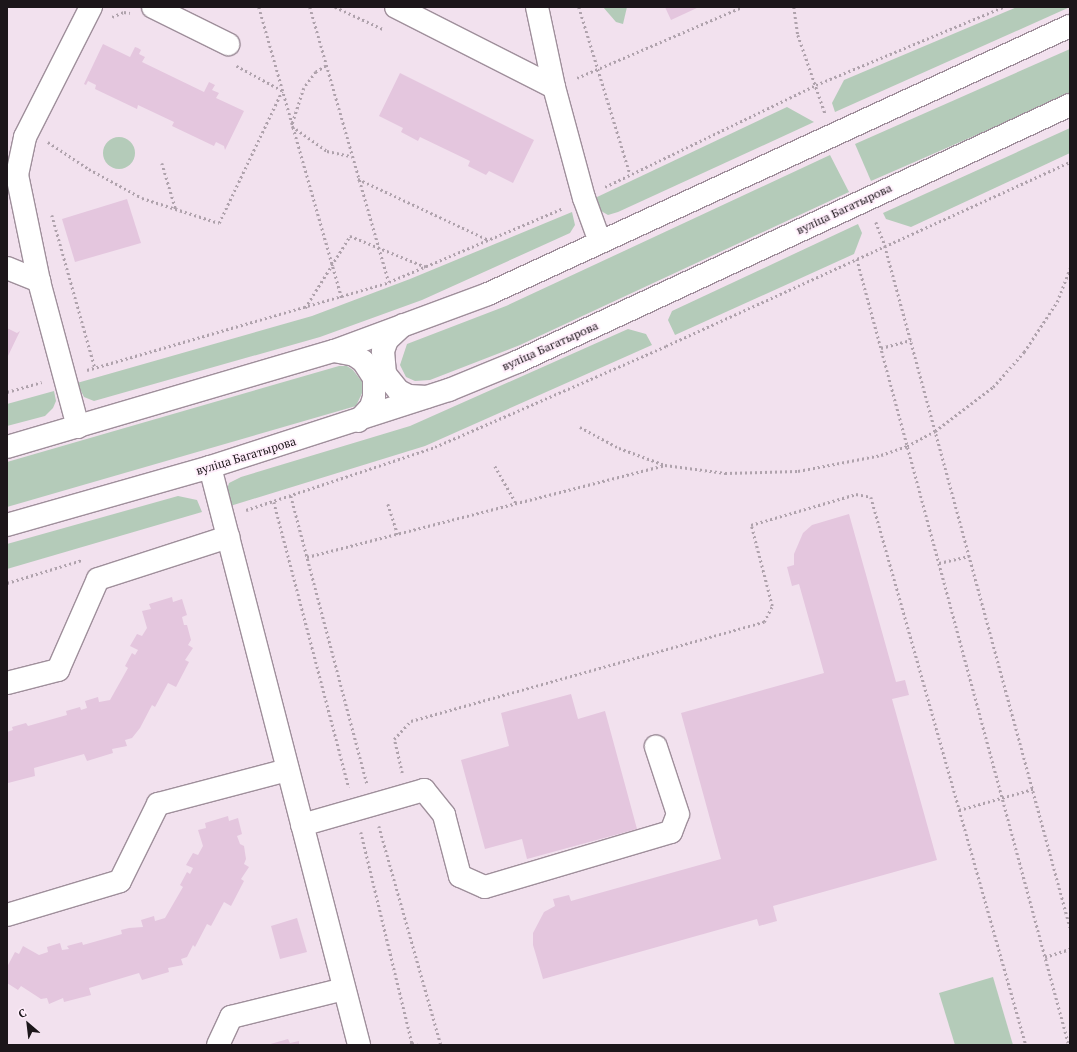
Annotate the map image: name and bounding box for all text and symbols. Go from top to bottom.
street label: вуліца Багатырова [794,181,894,237]
street label: вуліца Багатырова [500,318,600,374]
street label: вуліца Багатырова [194,434,298,478]
north arrow [8,1004,48,1044]
text: С [16,1006,29,1021]

